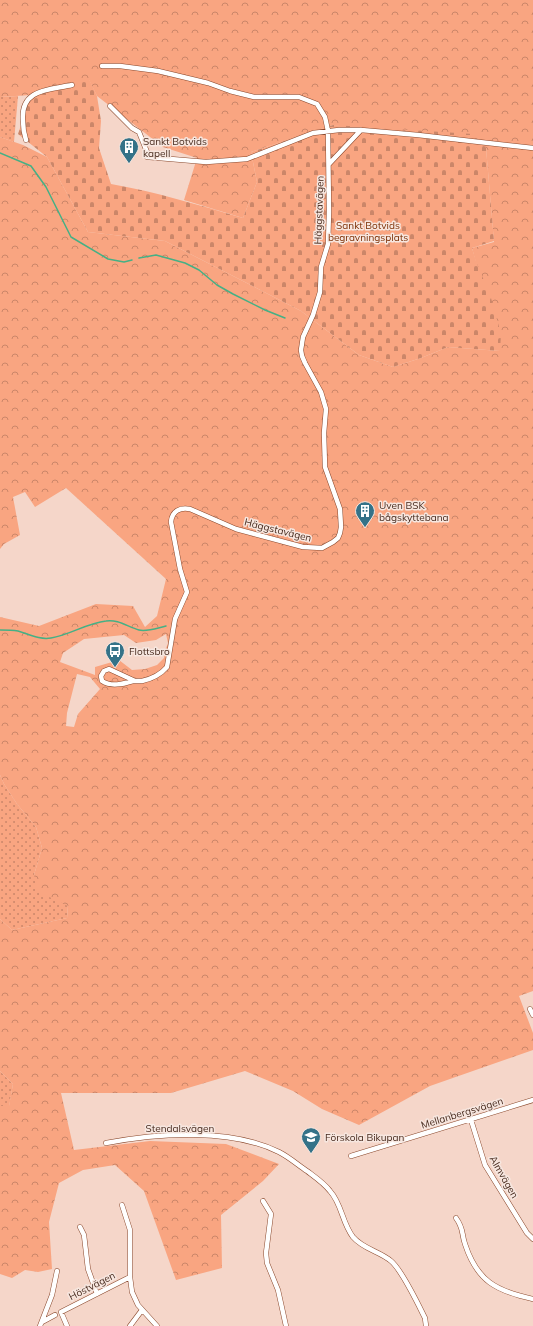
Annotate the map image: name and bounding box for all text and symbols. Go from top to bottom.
place label: Sankt Botvids kapell [143,135,207,160]
building icon: Sankt Botvids kapell [118,136,140,164]
street label: Häggstavägen [311,175,327,245]
park label: Sankt Botvids begravningsplats [328,219,408,244]
place label: Uven BSK bågskyttebana [379,499,449,524]
building icon: Uven BSK bågskyttebana [354,500,376,528]
street label: Häggstavägen [243,515,313,545]
bus stop icon: Flottsbro [104,640,126,668]
place label: Flottsbro [129,645,170,658]
street label: Mellanbergsvägen [419,1094,505,1132]
street label: Stendalsvägen [146,1122,215,1135]
school or university icon: Förskola Bikupan [300,1126,322,1154]
place label: Förskola Bikupan [325,1131,405,1144]
street label: Almvägen [487,1153,521,1201]
street label: Höstvägen [67,1269,118,1303]

